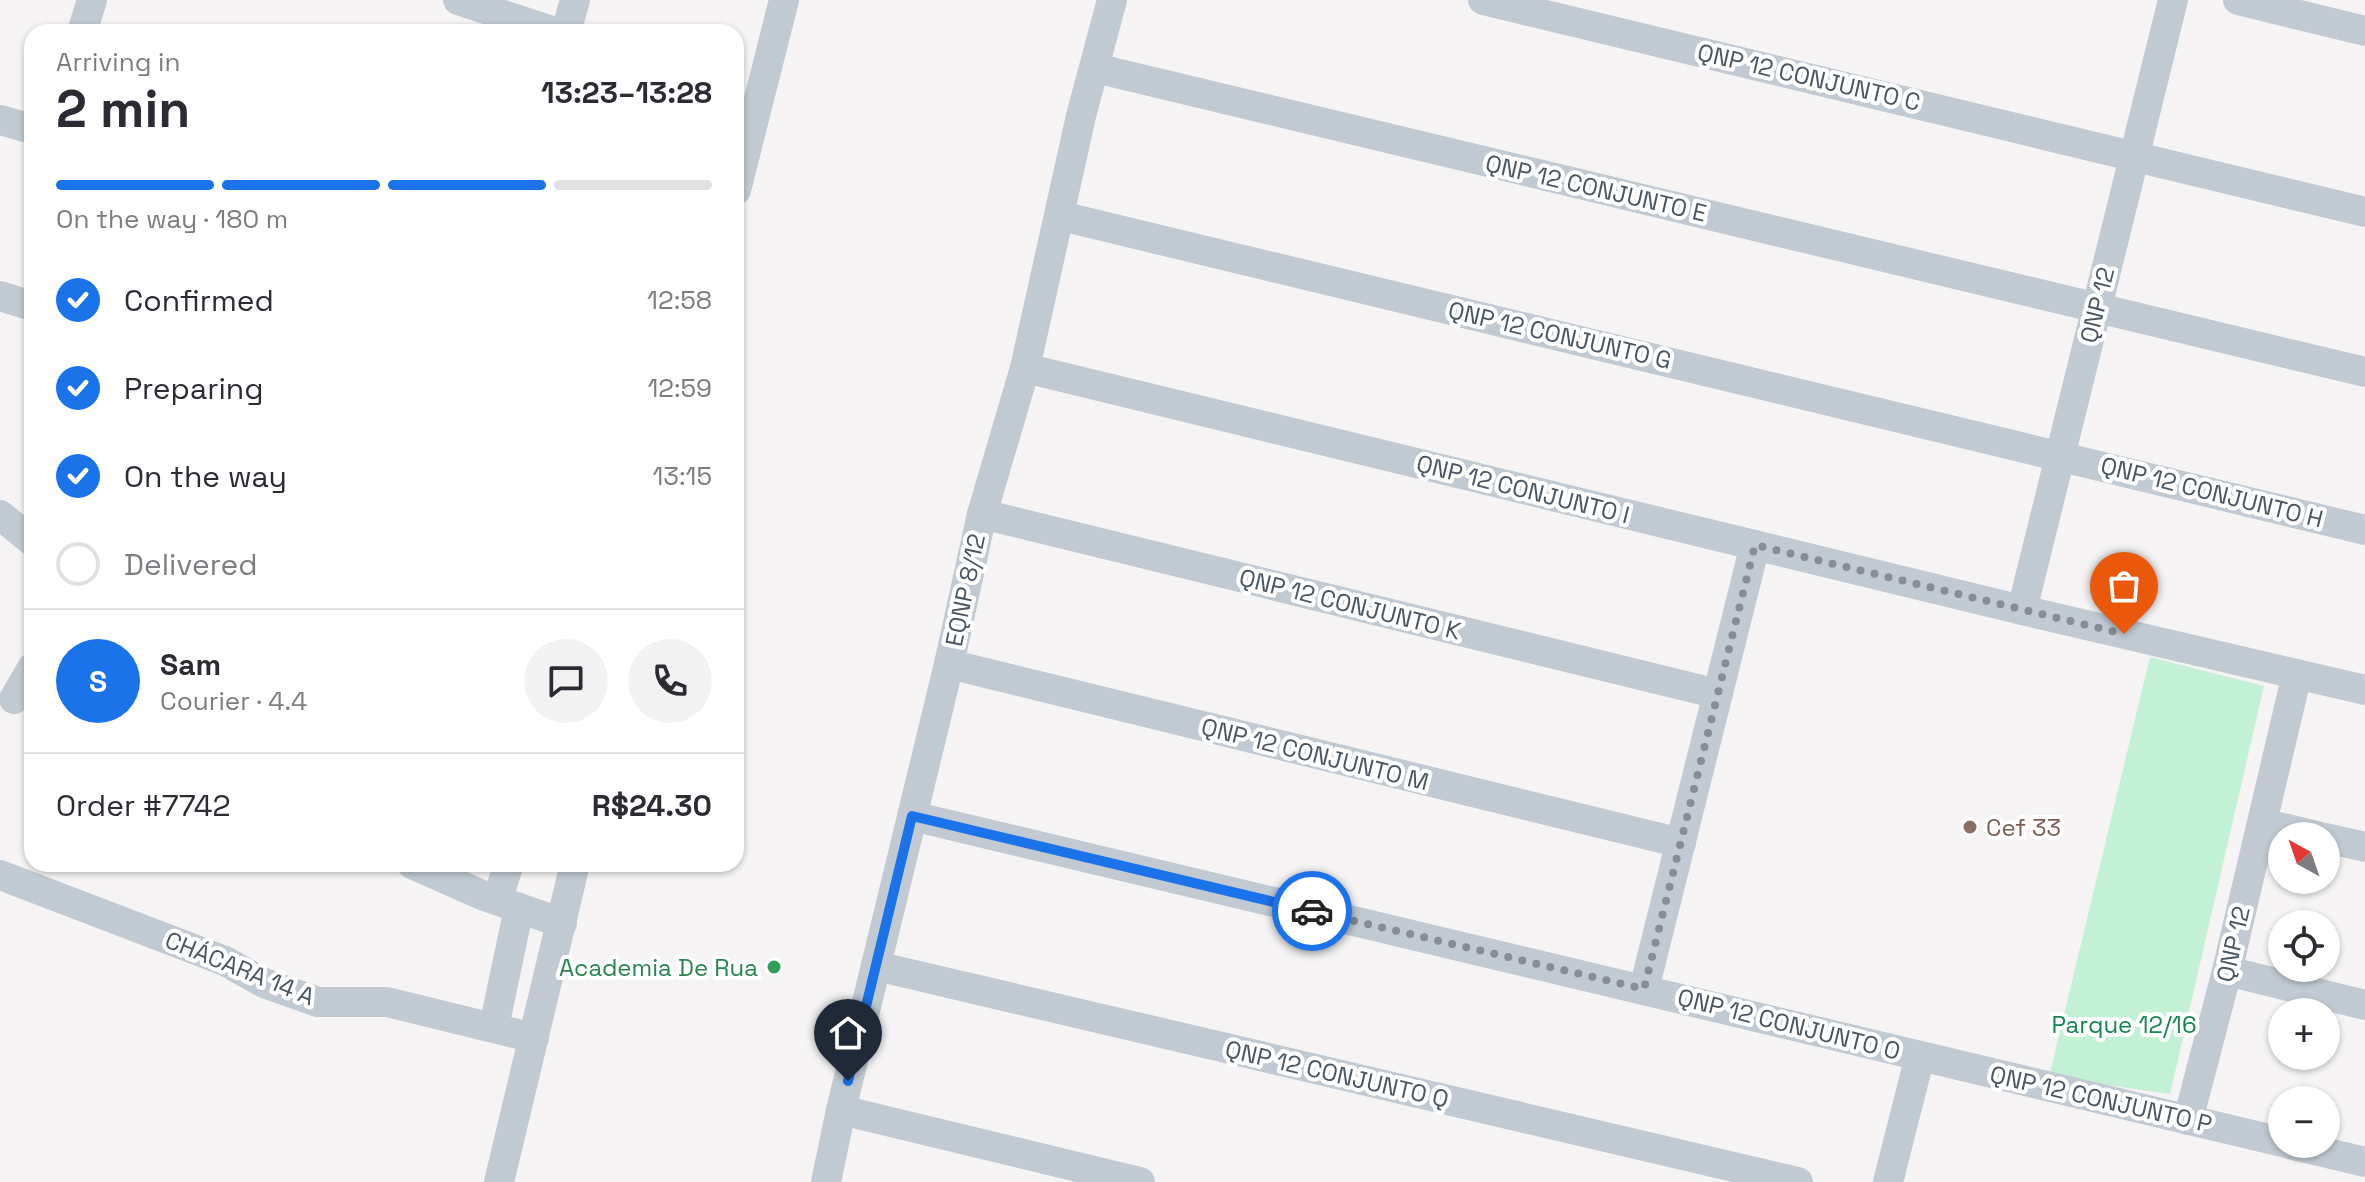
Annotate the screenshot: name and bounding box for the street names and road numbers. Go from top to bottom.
street label: QNP 12 CONJUNTO C [1695,36,1923,118]
street label: QNP 12 CONJUNTO E [1482,147,1710,229]
street label: QNP 12 [2073,264,2121,346]
street label: QNP 12 CONJUNTO G [1445,294,1675,376]
street label: QNP 12 CONJUNTO I [1413,448,1633,530]
street label: QNP 12 CONJUNTO H [2098,449,2326,535]
street label: EQNP 8/12 [938,531,992,649]
street label: QNP 12 CONJUNTO K [1236,561,1464,647]
street label: QNP 12 CONJUNTO M [1198,711,1432,797]
street label: QNP 12 [2209,903,2257,985]
street label: CHÁCARA 14 A [161,924,319,1012]
street label: QNP 12 CONJUNTO O [1674,981,1904,1067]
street label: QNP 12 CONJUNTO Q [1222,1033,1452,1115]
street label: QNP 12 CONJUNTO P [1987,1058,2215,1140]

